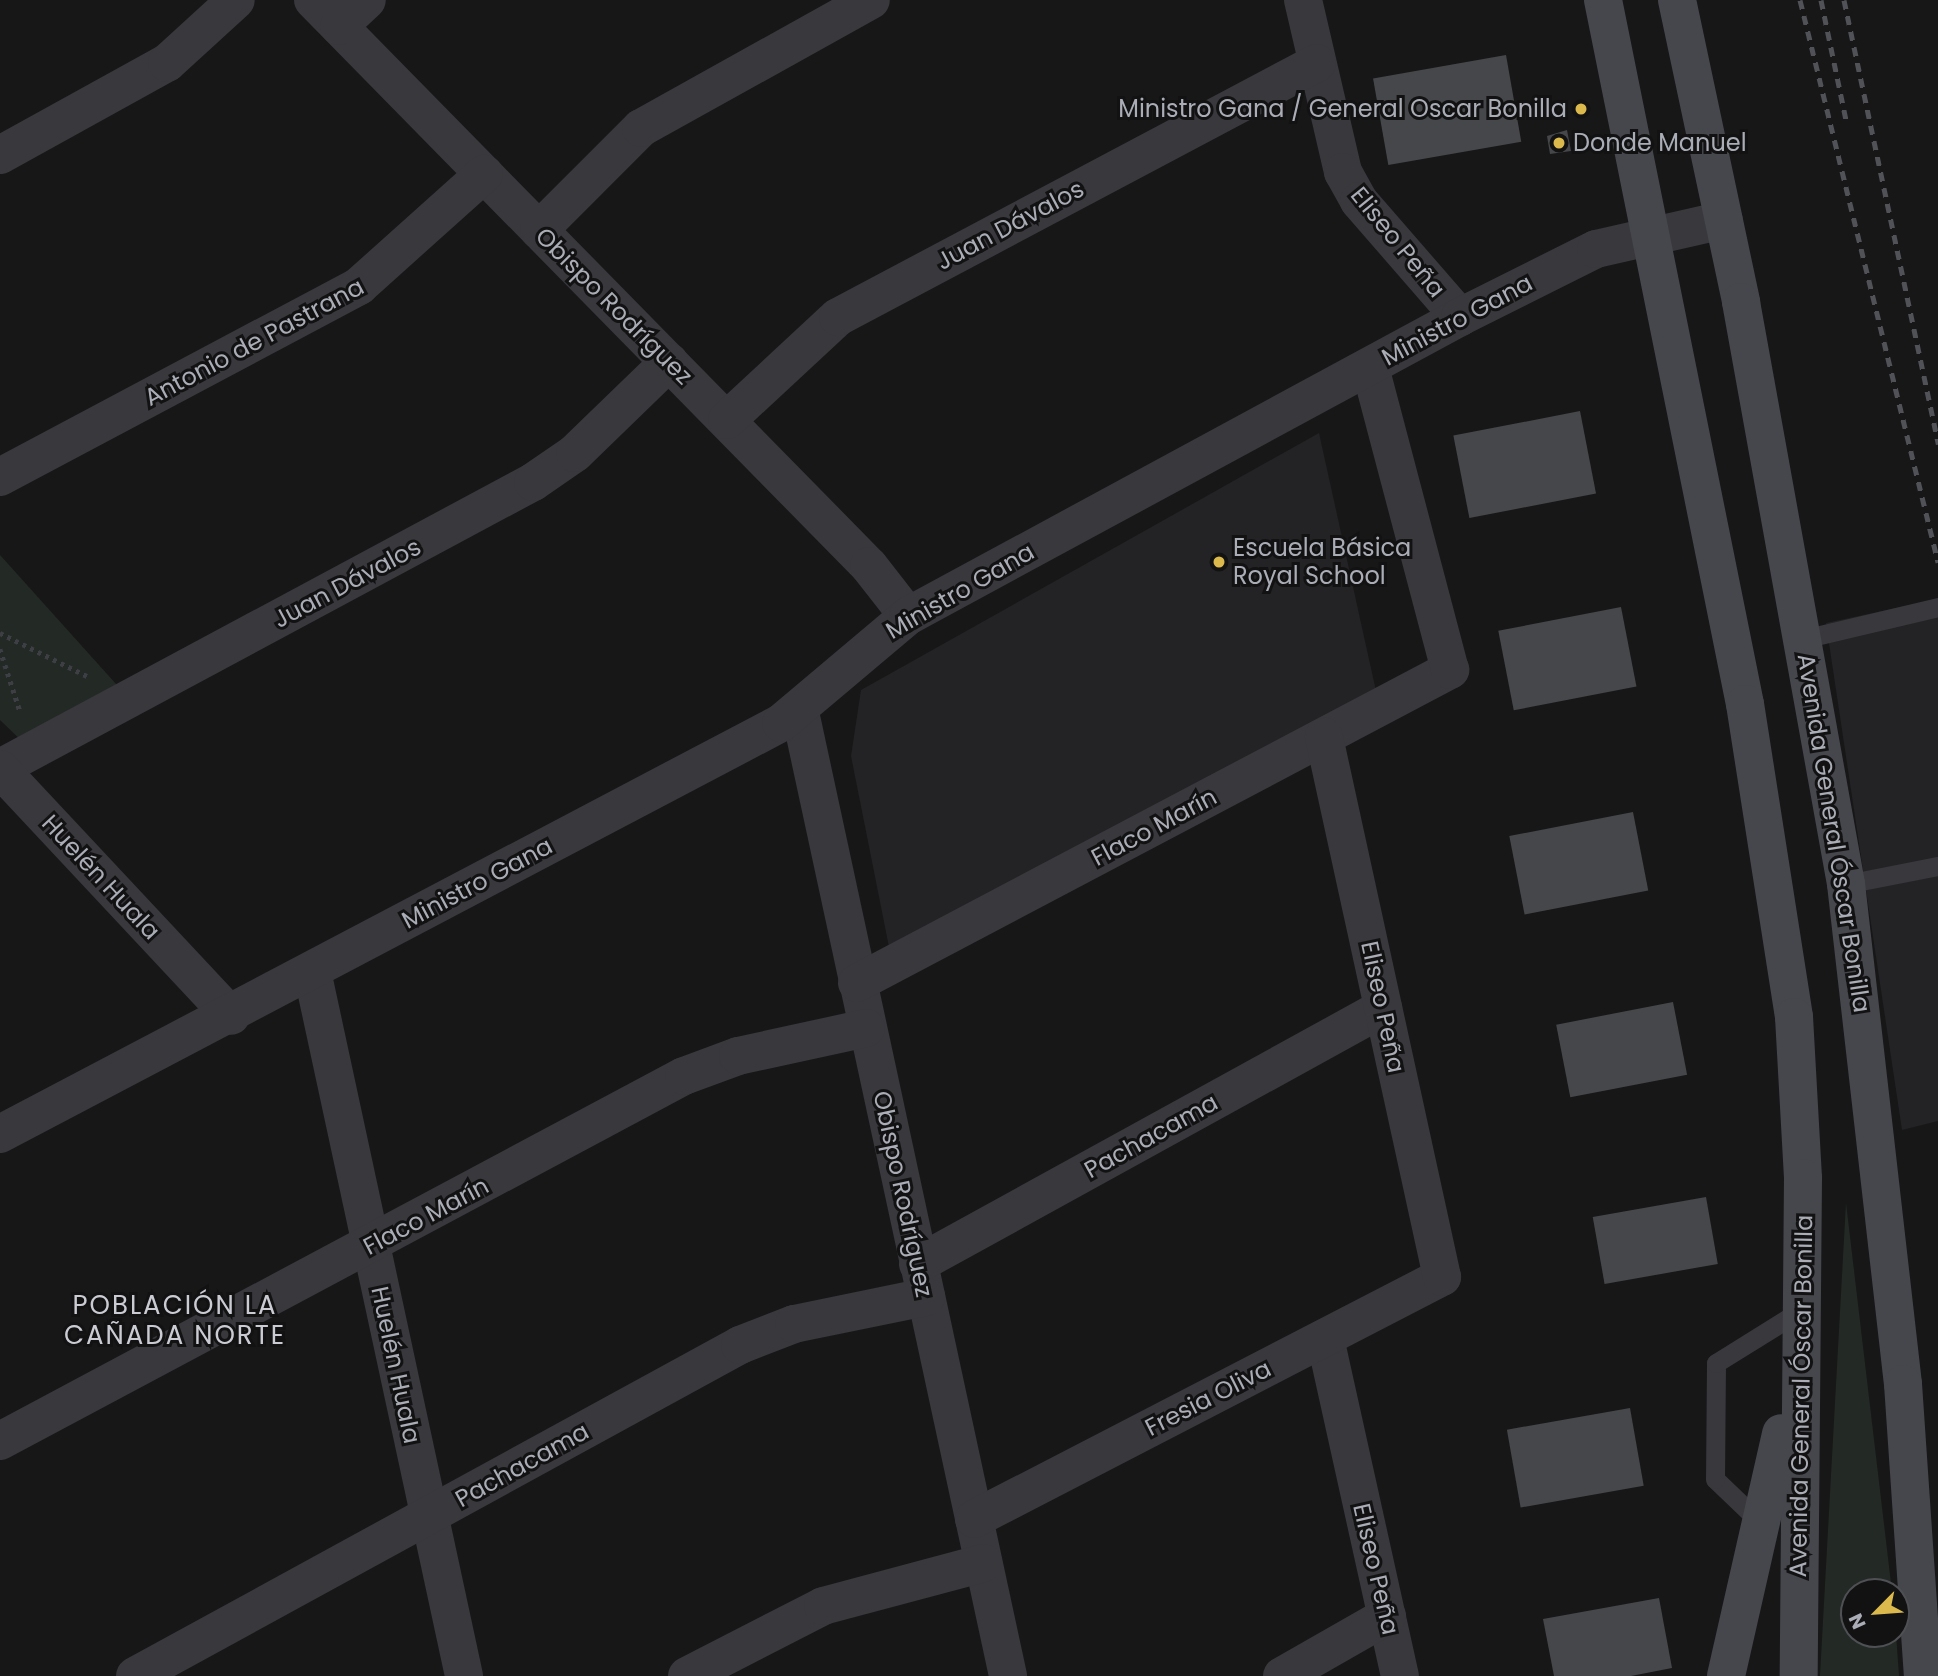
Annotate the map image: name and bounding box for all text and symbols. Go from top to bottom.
place label: Ministro Gana / General Oscar Bonilla [1118,95,1567,123]
marker: Ministro Gana / General Oscar Bonilla [1573,101,1589,117]
place label: Donde Manuel [1573,129,1747,157]
marker: Donde Manuel [1551,135,1567,151]
street label: Juan Dávalos [931,174,1089,276]
street label: Eliseo Peña [1345,181,1451,303]
street label: Obispo Rodríguez [530,222,698,390]
street label: Ministro Gana [1377,268,1537,372]
street label: Antonio de Pastrana [139,272,369,412]
street label: Juan Dávalos [268,532,426,634]
place label: Escuela Básica Royal School [1233,534,1411,590]
street label: Ministro Gana [881,537,1039,645]
marker: Escuela Básica Royal School [1211,554,1227,570]
street label: Avenida General Óscar Bonilla [1791,652,1877,1014]
street label: Flaco Marín [1086,782,1222,872]
street label: Huelén Huala [36,809,166,945]
street label: Ministro Gana [397,831,557,935]
street label: Eliseo Peña [1355,939,1411,1075]
street label: Obispo Rodríguez [867,1088,939,1300]
street label: Pachacama [1079,1088,1223,1184]
street label: Flaco Marín [358,1171,494,1261]
street label: Avenida General Óscar Bonilla [1783,1214,1819,1578]
street label: Huelén Huala [365,1284,427,1446]
district label: POBLACIÓN LA CAÑADA NORTE [65,1290,285,1352]
street label: Fresia Oliva [1140,1354,1276,1442]
street label: Pachacama [450,1417,594,1513]
street label: Eliseo Peña [1347,1501,1405,1637]
north arrow [1840,1578,1910,1648]
text: N [1842,1609,1873,1633]

